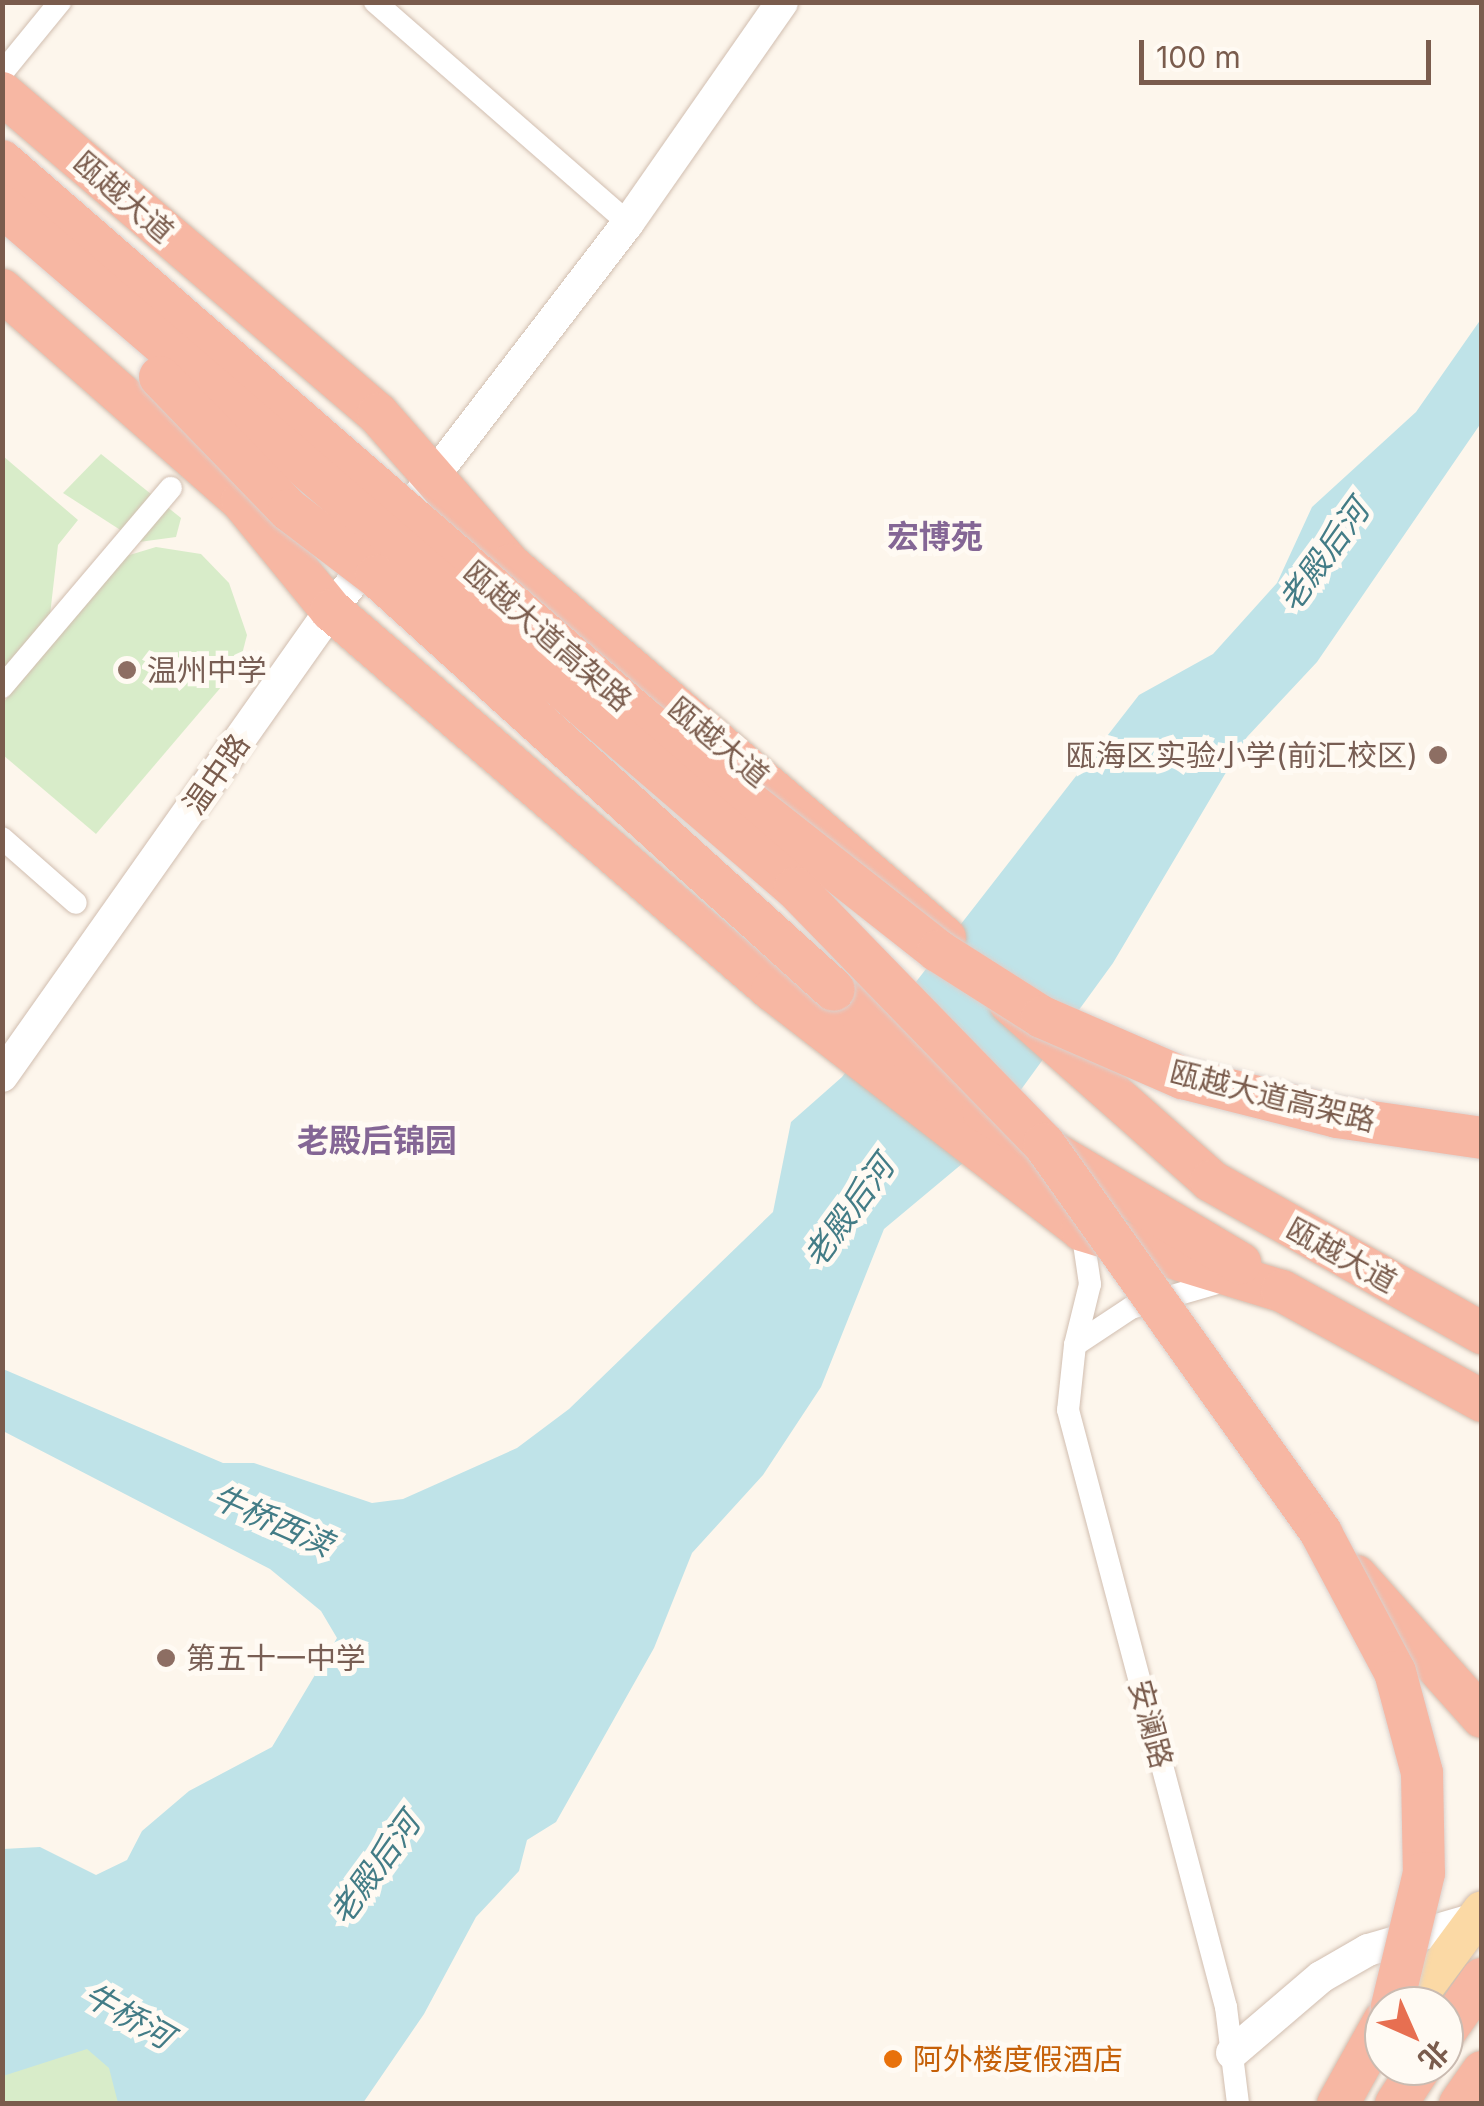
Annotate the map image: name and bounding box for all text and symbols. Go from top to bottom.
scale bar [1144,20,1436,82]
text: 100 m [1156,39,1241,75]
street label: 瓯越大道 [67,144,181,250]
water label: 老殿后河 [1271,493,1377,619]
district label: 宏博苑 [887,518,983,556]
street label: 瓯越大道高架路 [457,554,639,718]
place label: 温州中学 [147,652,267,688]
marker: 温州中学 [116,659,138,681]
street label: 瓯越大道 [661,690,777,794]
street label: 温中路 [175,727,257,821]
place label: 瓯海区实验小学(前汇校区) [1066,737,1418,773]
marker: 瓯海区实验小学(前汇校区) [1427,744,1449,766]
street label: 瓯越大道高架路 [1167,1053,1379,1139]
district label: 老殿后锦园 [297,1122,457,1160]
water label: 老殿后河 [796,1149,902,1275]
street label: 瓯越大道 [1281,1210,1403,1300]
water label: 牛桥西渎 [206,1477,338,1565]
place label: 第五十一中学 [186,1640,366,1676]
marker: 第五十一中学 [155,1647,177,1669]
street label: 安澜路 [1122,1676,1180,1772]
water label: 老殿后河 [322,1806,428,1932]
water label: 牛桥河 [77,1975,179,2057]
north arrow [1364,1986,1464,2086]
text: 北 [1412,2034,1456,2078]
place label: 阿外楼度假酒店 [913,2041,1123,2077]
marker: 阿外楼度假酒店 [882,2048,904,2070]

